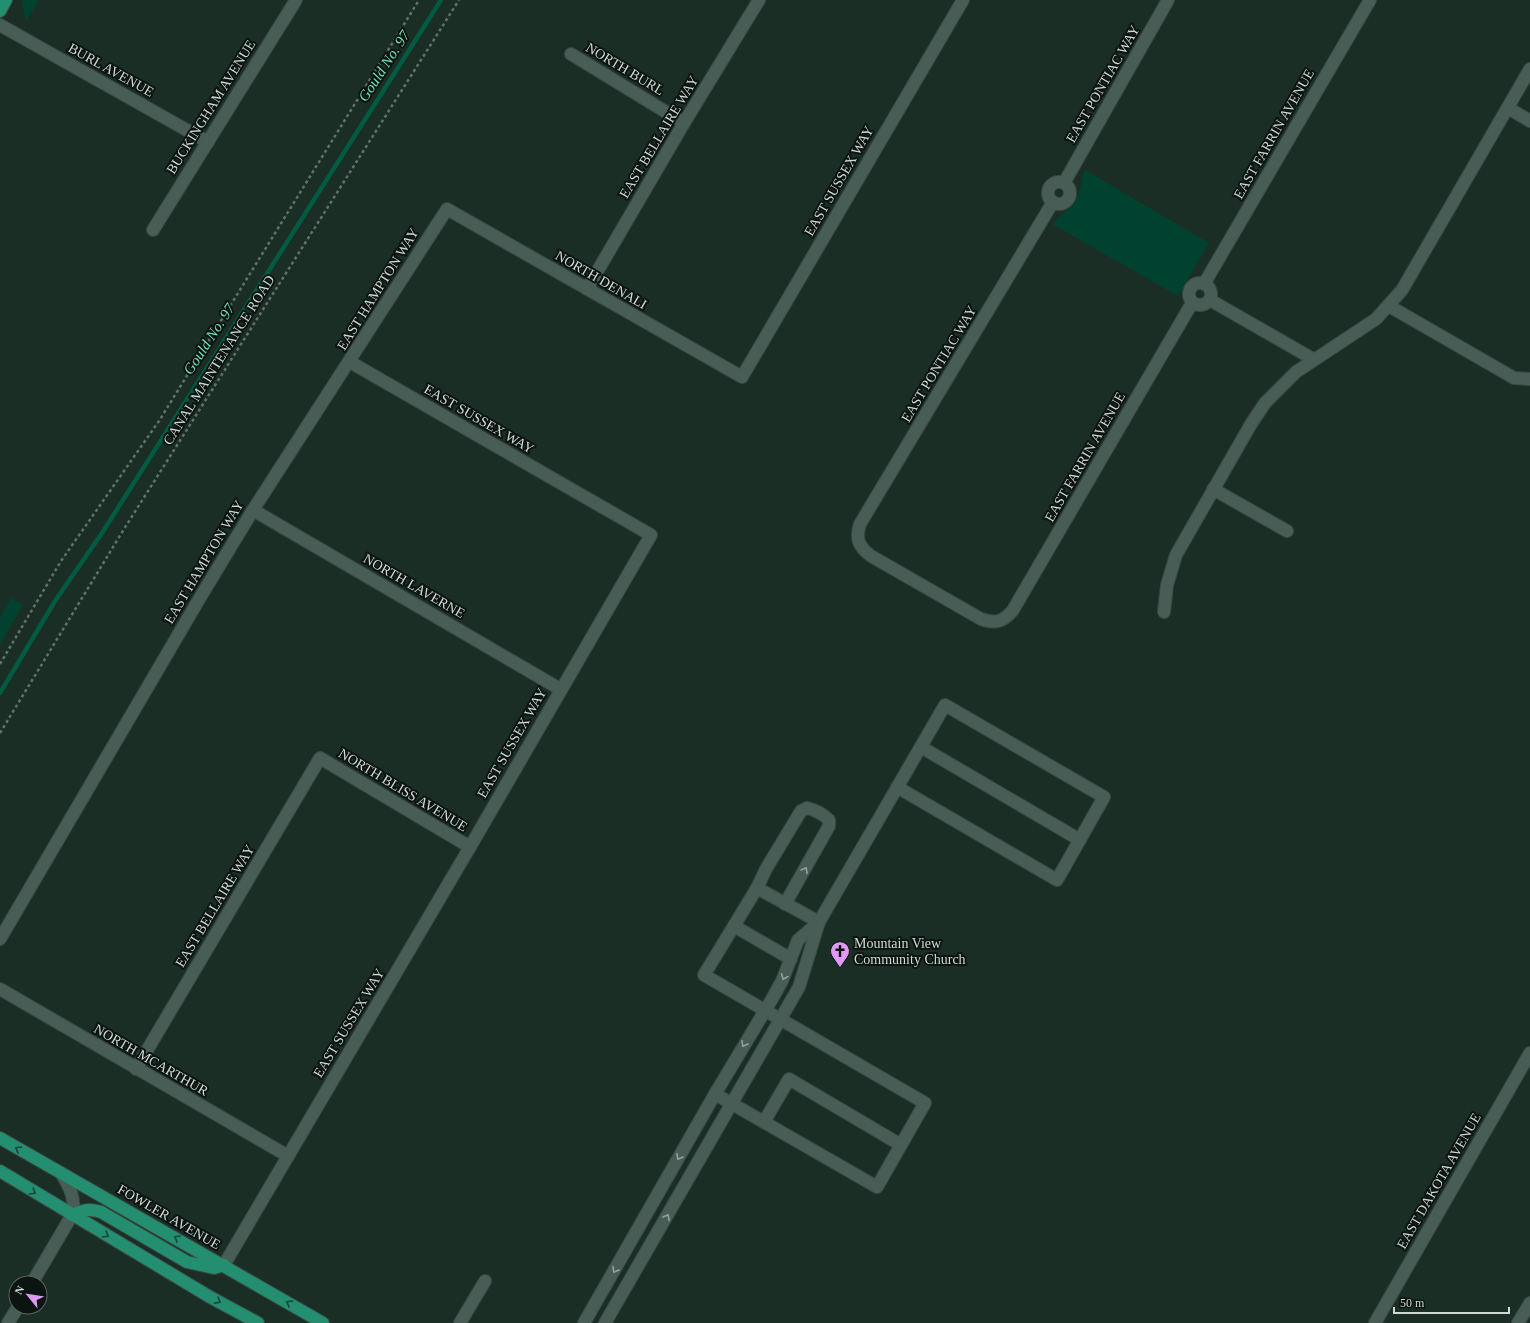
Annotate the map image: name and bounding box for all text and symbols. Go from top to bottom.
street label: EAST PONTIAC WAY [1063,23,1143,145]
water label: Gould No. 97 [355,26,414,104]
street label: BUCKINGHAM AVENUE [164,37,258,177]
street label: BURL AVENUE [66,40,156,100]
street label: NORTH BURL [583,40,667,98]
street label: EAST FARRIN AVENUE [1231,67,1317,201]
street label: EAST BELLAIRE WAY [617,73,701,201]
street label: EAST SUSSEX WAY [801,123,877,239]
street label: EAST HAMPTON WAY [334,225,422,353]
street label: NORTH DENALI [553,248,650,312]
street label: CANAL MAINTENANCE ROAD [160,272,278,448]
water label: Gould No. 97 [180,299,239,377]
street label: EAST PONTIAC WAY [898,303,980,425]
street label: EAST SUSSEX WAY [421,381,537,457]
street label: EAST FARRIN AVENUE [1042,390,1128,524]
street label: EAST HAMPTON WAY [161,498,247,626]
street label: NORTH LAVERNE [361,551,467,621]
street label: EAST SUSSEX WAY [474,685,550,801]
street label: NORTH BLISS AVENUE [336,746,470,834]
street label: EAST BELLAIRE WAY [173,842,257,970]
one-way arrow [800,867,807,874]
place label: Mountain View Community Church [854,936,966,967]
church icon: Mountain View Community Church [829,940,851,968]
street label: EAST SUSSEX WAY [311,966,387,1080]
one-way arrow [780,973,788,980]
street label: NORTH MCARTHUR [91,1021,211,1099]
one-way arrow [742,1040,749,1047]
street label: EAST DAKOTA AVENUE [1394,1111,1484,1251]
one-way arrow [15,1146,22,1153]
one-way arrow [677,1153,684,1160]
street label: FOWLER AVENUE [115,1181,223,1253]
one-way arrow [29,1187,36,1194]
one-way arrow [662,1214,669,1221]
one-way arrow [101,1230,109,1237]
one-way arrow [174,1236,181,1243]
one-way arrow [612,1266,619,1273]
north arrow [8,1275,48,1315]
text: N [12,1284,27,1296]
scale bar [1394,1289,1509,1315]
one-way arrow [213,1296,221,1303]
text: 50 m [1400,1296,1425,1310]
one-way arrow [286,1301,293,1308]

